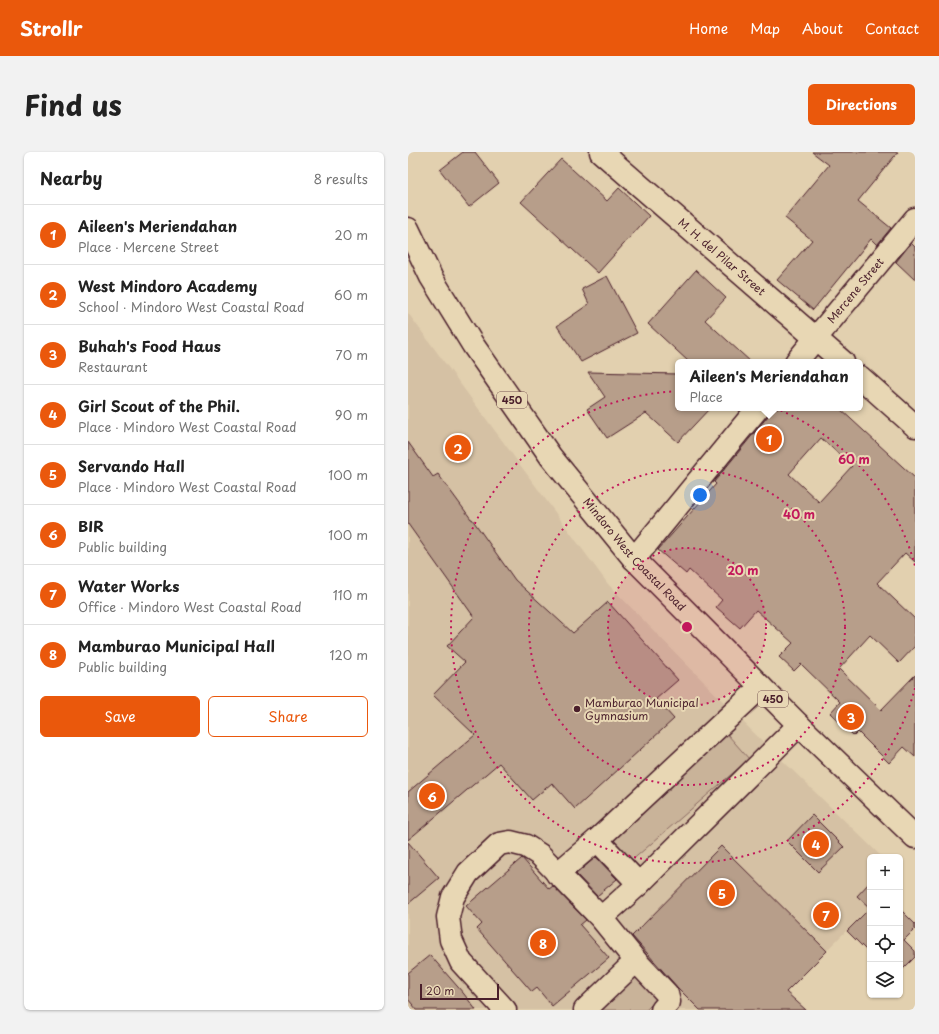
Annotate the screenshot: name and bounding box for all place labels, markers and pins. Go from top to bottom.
pin: 1 [756,424,782,454]
pin: 2 [445,433,471,463]
centre of rings [680,620,694,634]
place label: Mamburao Municipal Gymnasium [585,694,699,724]
pin: 3 [838,702,864,732]
marker: Mamburao Municipal Gymnasium [572,704,582,714]
pin: 6 [419,781,445,811]
pin: 4 [803,829,829,859]
pin: 5 [709,878,735,908]
pin: 7 [813,900,839,930]
pin: 8 [530,928,556,958]

